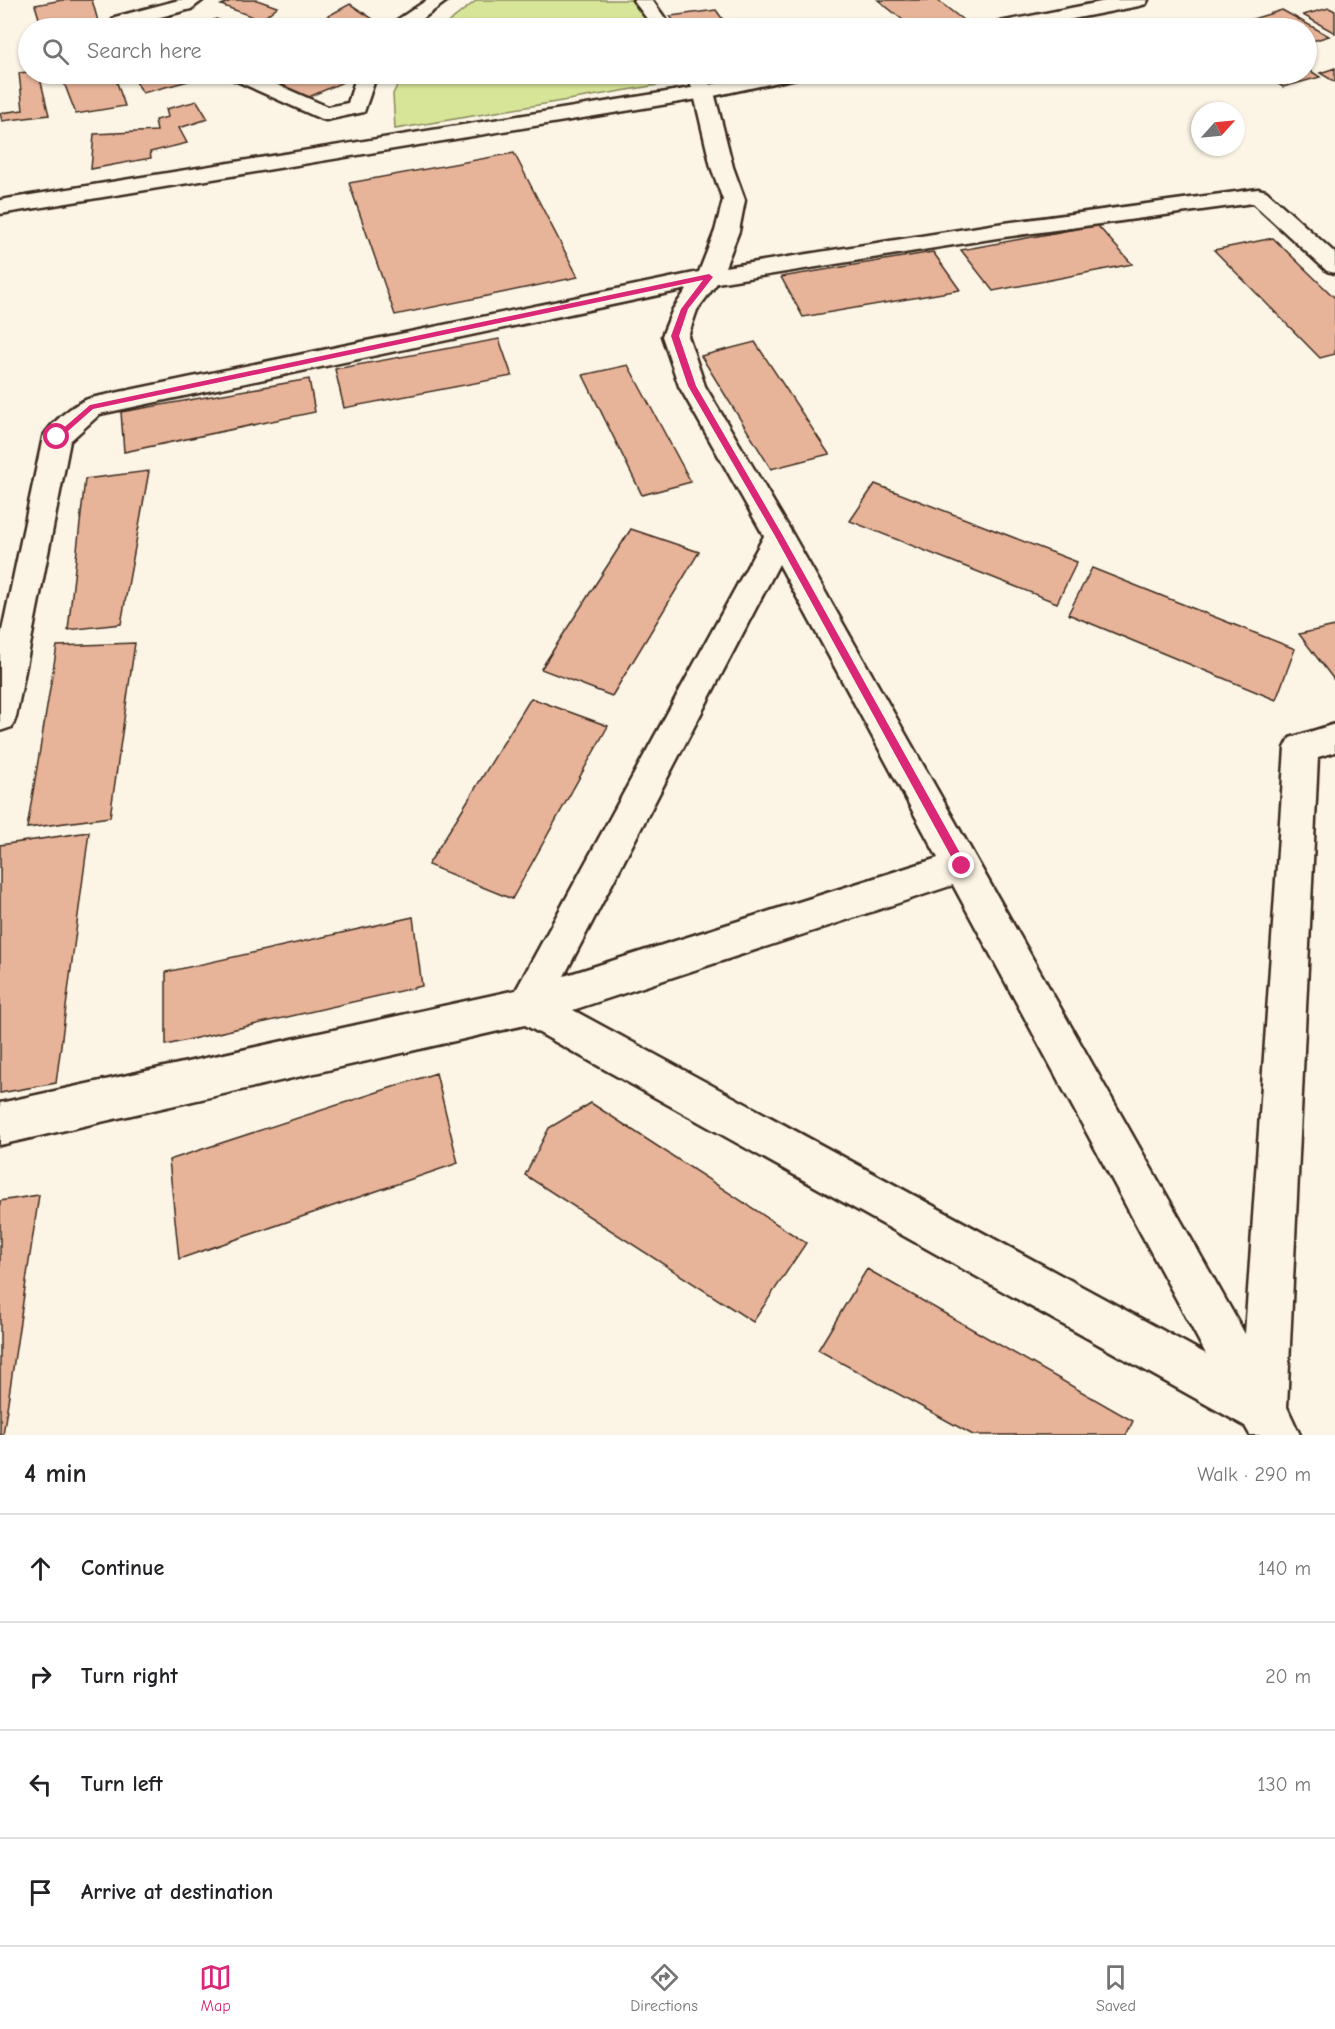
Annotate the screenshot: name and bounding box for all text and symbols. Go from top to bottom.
search box [18,18,1317,84]
icon: search [39,35,72,68]
text: Search here [87,38,202,64]
north arrow [1191,102,1245,156]
route start [43,423,69,449]
route end [948,852,974,878]
text: 4 min [24,1459,87,1489]
text: Walk · 290 m [1197,1463,1311,1486]
icon: ahead [24,1552,57,1585]
text: Continue [81,1555,164,1581]
text: 140 m [1258,1557,1311,1580]
icon: right [24,1660,57,1693]
text: Turn right [81,1663,178,1689]
text: 20 m [1265,1665,1311,1688]
icon: left [24,1768,57,1801]
text: Turn left [81,1771,163,1797]
text: 130 m [1258,1773,1311,1796]
icon: arrive [24,1876,57,1909]
text: Arrive at destination [81,1879,273,1905]
tab: Map [199,1961,232,2015]
tab: Directions [630,1961,698,2015]
tab: Saved [1096,1961,1136,2015]

